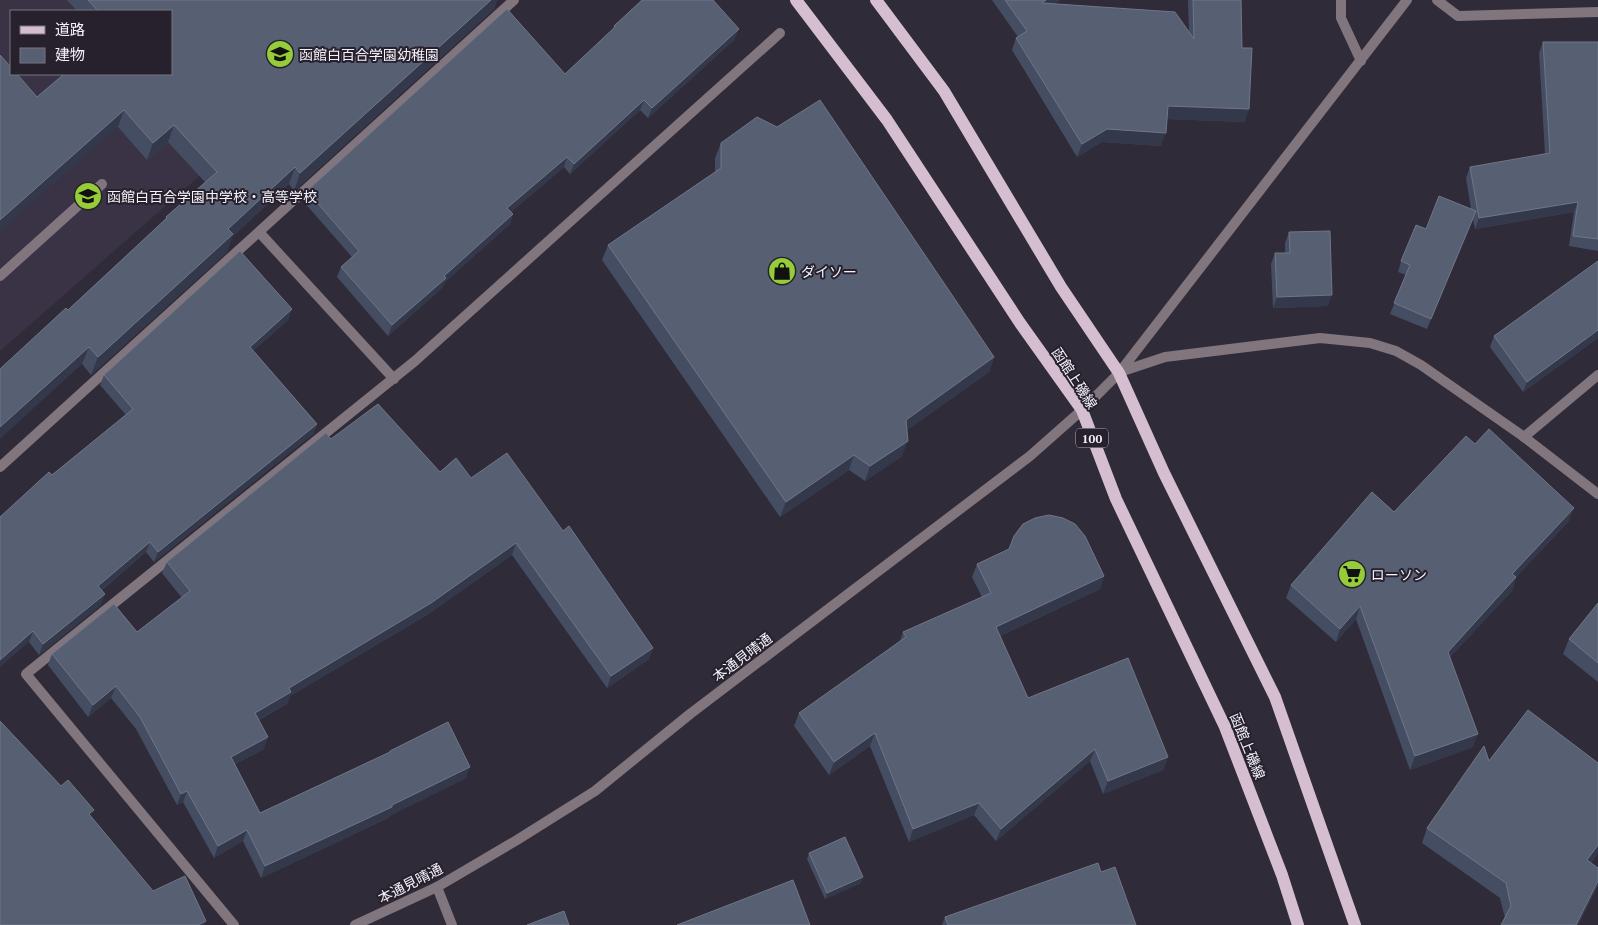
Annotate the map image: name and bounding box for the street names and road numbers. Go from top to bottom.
street label: 函館上磯線 [1048,343,1102,413]
road number: 100 [1076,428,1108,448]
street label: 本通見晴通 [708,628,776,686]
street label: 函館上磯線 [1226,710,1270,782]
street label: 本通見晴通 [375,859,445,907]

